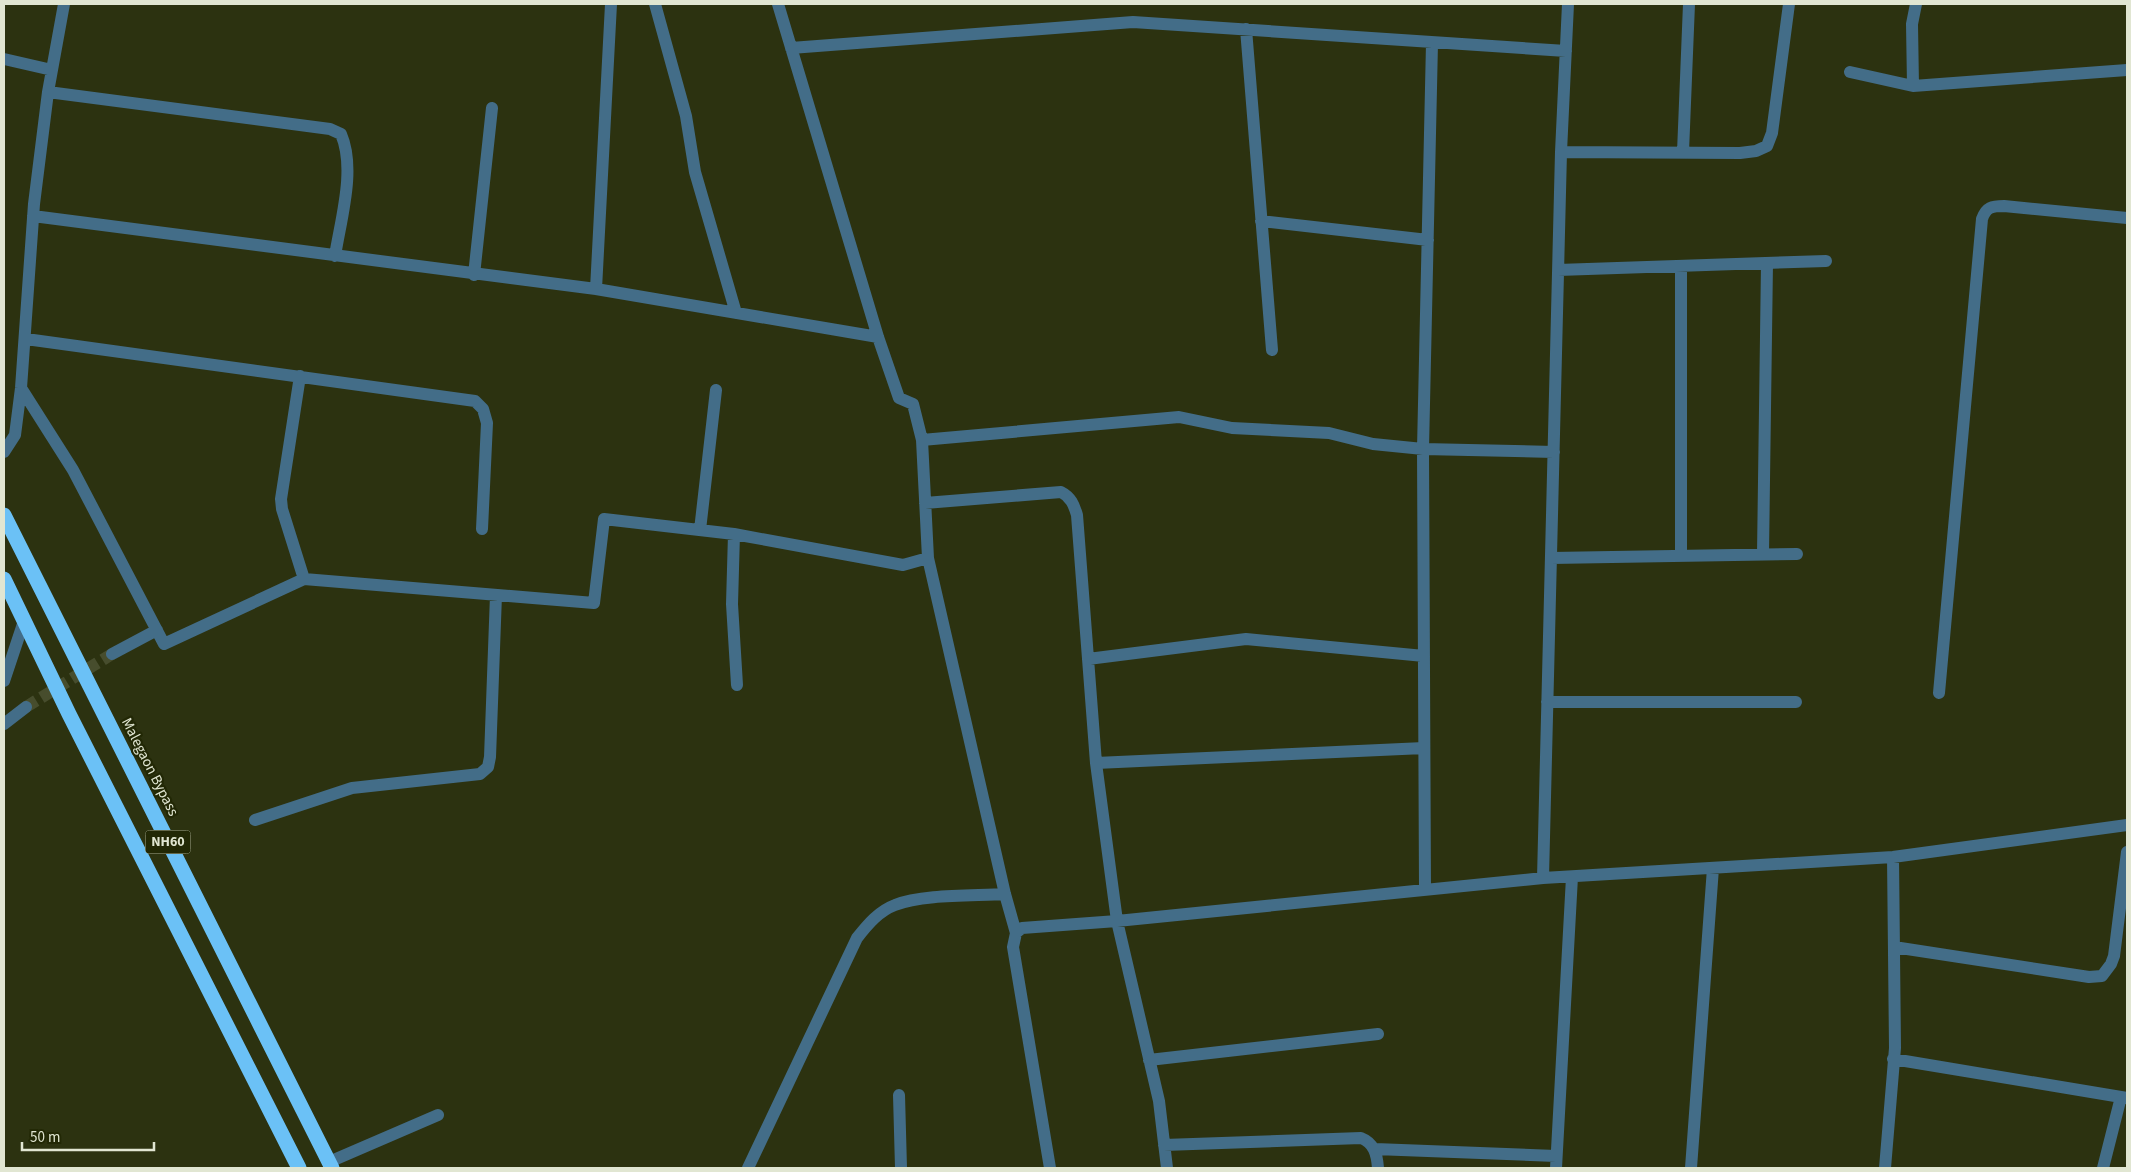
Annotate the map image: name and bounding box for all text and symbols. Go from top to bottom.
street label: Malegaon Bypass [116,714,184,820]
road number: NH60 [146,830,190,854]
scale bar [22,1120,155,1152]
text: 50 m [30,1127,60,1148]

